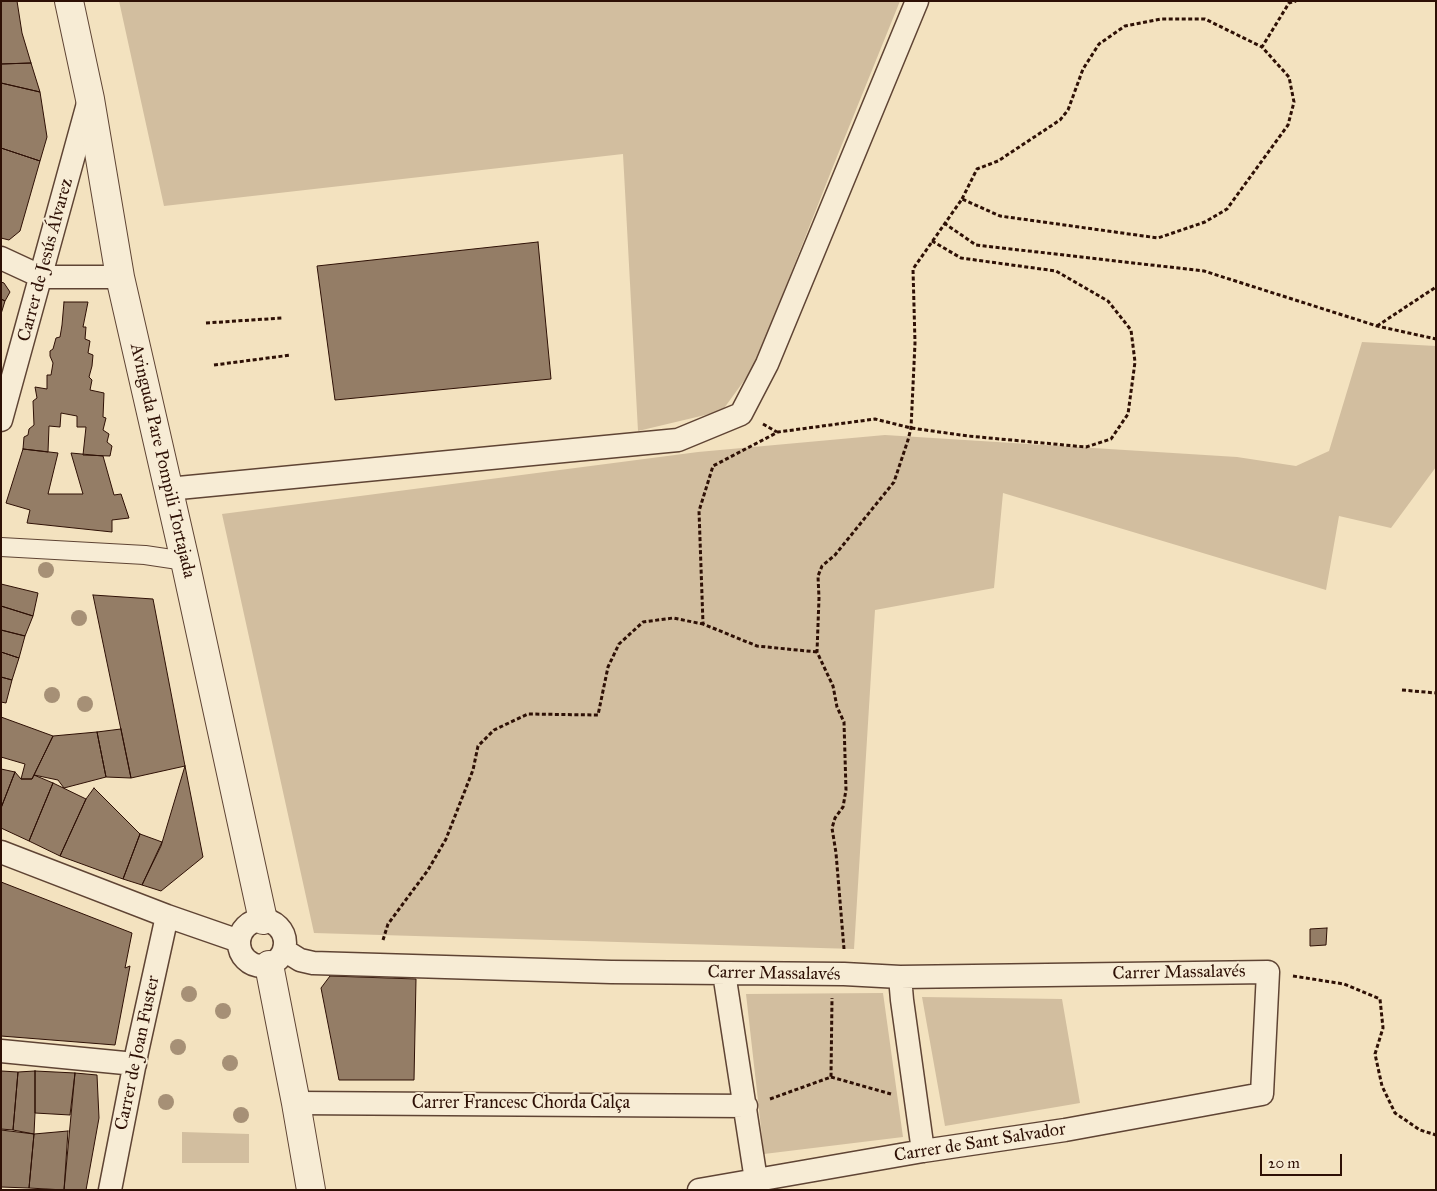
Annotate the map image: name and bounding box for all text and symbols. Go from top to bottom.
street label: Carrer de Jesús Álvarez [14,176,78,344]
street label: Avinguda Pare Pompili Tortajada [124,342,200,580]
street label: Carrer Massalavés [1112,961,1246,985]
street label: Carrer Massalavés [707,962,841,986]
street label: Carrer de Joan Fuster [111,974,165,1132]
street label: Carrer Francesc Chorda Calça [412,1093,630,1115]
street label: Carrer de Sant Salvador [893,1119,1067,1167]
scale bar [1262,1144,1344,1176]
text: 20 m [1268,1154,1300,1172]

